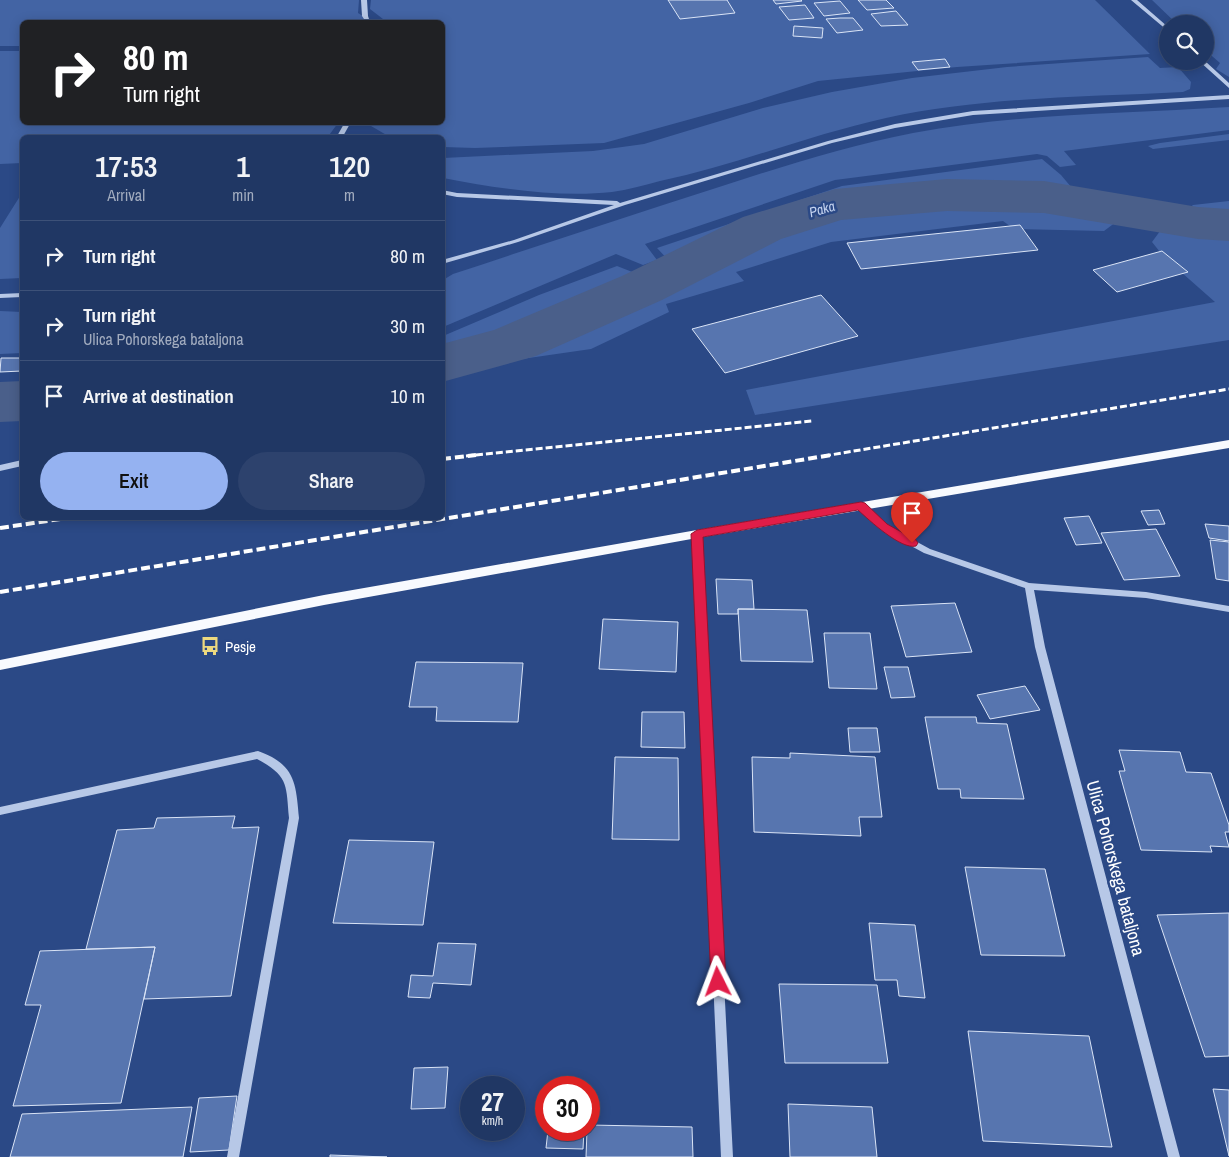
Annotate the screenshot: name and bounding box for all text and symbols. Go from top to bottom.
map controls [1159,15,1214,70]
button: search [1159,15,1214,70]
text: 80 m [123,34,188,81]
icon: right [40,40,105,105]
text: Turn right [123,79,200,109]
text: 17:53 [95,146,157,186]
text: 1 [236,146,250,186]
text: 120 [329,146,370,186]
text: Arrival [107,184,145,206]
text: min [232,184,254,206]
text: m [344,184,355,206]
water label: Paka [807,197,837,221]
icon: right [40,242,68,270]
text: Turn right [83,243,155,269]
text: 80 m [390,243,425,269]
text: Turn right [83,302,155,328]
icon: right [40,312,68,340]
text: 30 m [390,313,425,339]
text: Ulica Pohorskega bataljona [83,328,243,350]
icon: arrive [40,382,68,410]
text: Arrive at destination [83,383,234,409]
text: 10 m [390,383,425,409]
button: Exit [40,452,228,510]
button: Share [238,452,425,510]
pin [891,492,933,543]
icon: arrive [898,499,926,527]
bus stop icon: Pesje [199,635,221,657]
place label: Pesje [225,636,256,657]
street label: Ulica Pohorskega bataljona [1081,778,1151,958]
position arrow [691,955,743,1007]
speed limit sign: 30 [535,1076,600,1141]
text: 27 [481,1085,504,1119]
text: km/h [482,1113,503,1129]

